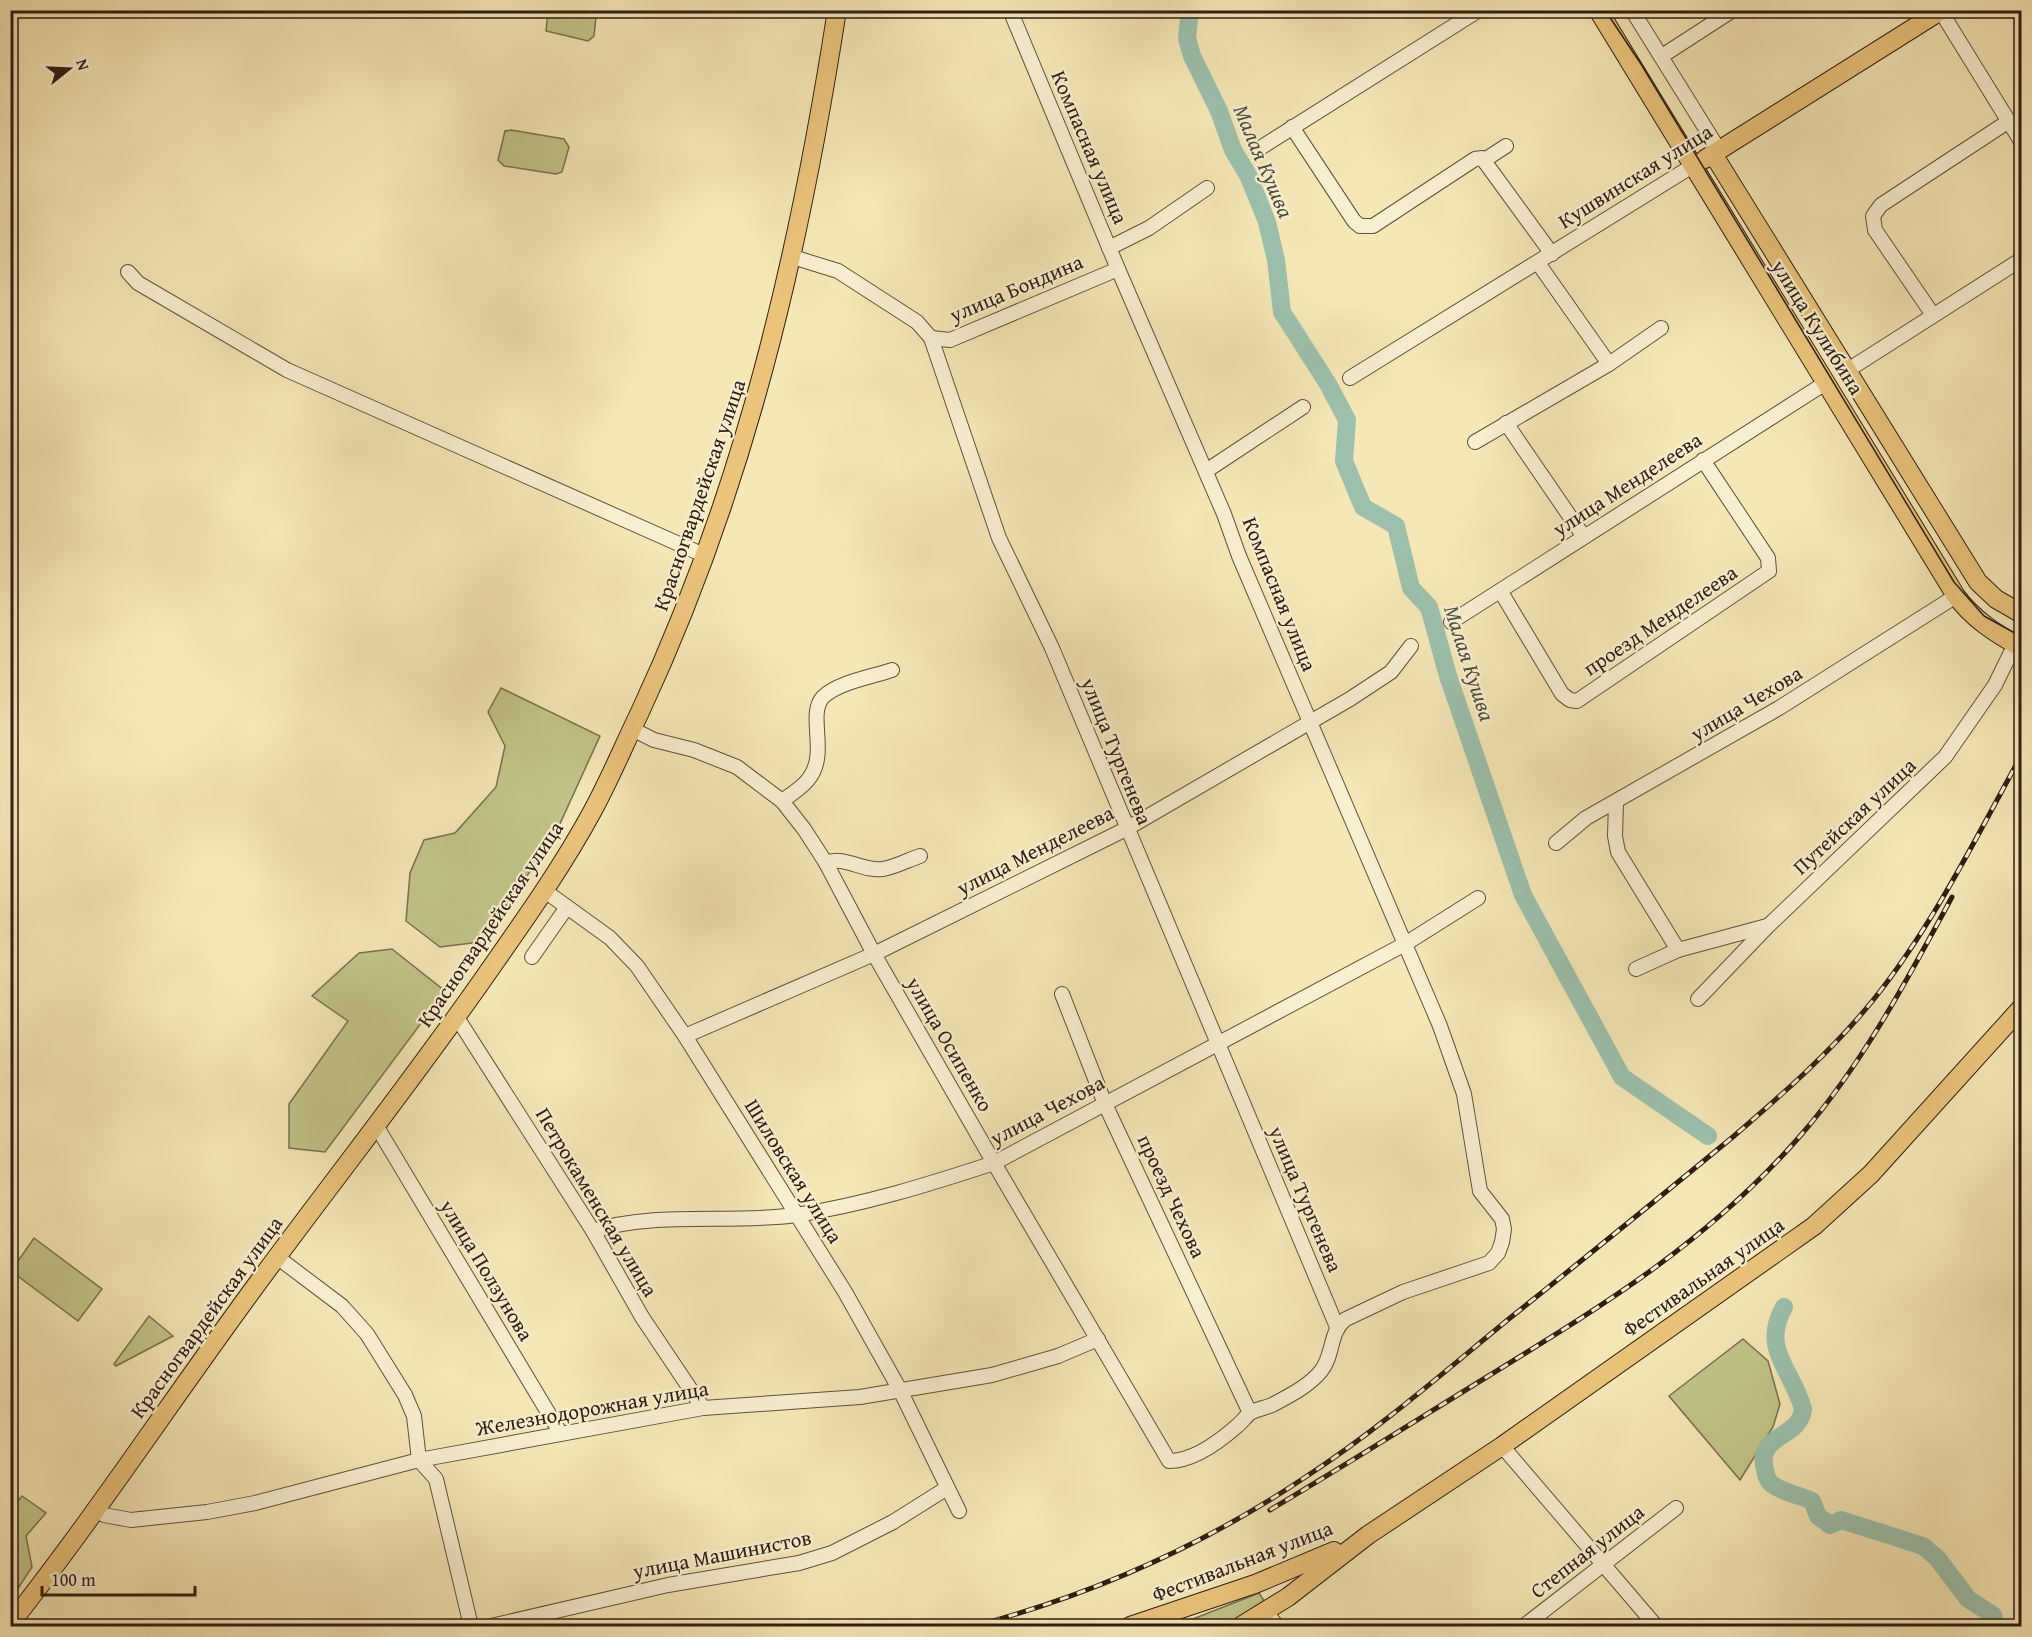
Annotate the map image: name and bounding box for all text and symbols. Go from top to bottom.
north arrow [39,39,99,99]
text: N [70,56,96,73]
street label: Компасная улица [1044,66,1136,228]
water label: Малая Кушва [1226,99,1302,223]
street label: Кушвинская улица [1552,116,1718,236]
street label: улица Бондина [944,246,1088,330]
street label: улица Кулибина [1763,252,1872,401]
street label: Красногвардейская улица [645,375,753,615]
street label: улица Менделеева [1545,424,1708,545]
street label: Компасная улица [1235,512,1325,676]
street label: проезд Менделеева [1577,557,1743,683]
water label: Малая Кушва [1436,601,1504,725]
street label: улица Чехова [1683,657,1808,749]
street label: улица Тургенева [1073,672,1161,829]
street label: Путейская улица [1785,750,1923,882]
street label: улица Менделеева [950,797,1119,903]
street label: Красногвардейская улица [409,815,571,1033]
street label: улица Осипенко [898,970,1001,1117]
street label: улица Чехова [983,1067,1110,1154]
street label: Шиловская улица [737,1093,851,1249]
street label: Петрокаменская улица [528,1102,666,1302]
street label: улица Тургенева [1261,1120,1351,1277]
street label: проезд Чехова [1130,1129,1214,1263]
street label: улица Ползунова [432,1193,542,1347]
street label: Фестивальная улица [1616,1209,1790,1345]
street label: Красногвардейская улица [122,1210,290,1424]
street label: Железнодорожная улица [472,1372,711,1444]
street label: Степная улица [1523,1496,1651,1606]
street label: Фестивальная улица [1147,1512,1337,1610]
street label: улица Машинистов [629,1521,814,1587]
scale bar [42,1559,195,1597]
text: 100 m [51,1566,96,1593]

